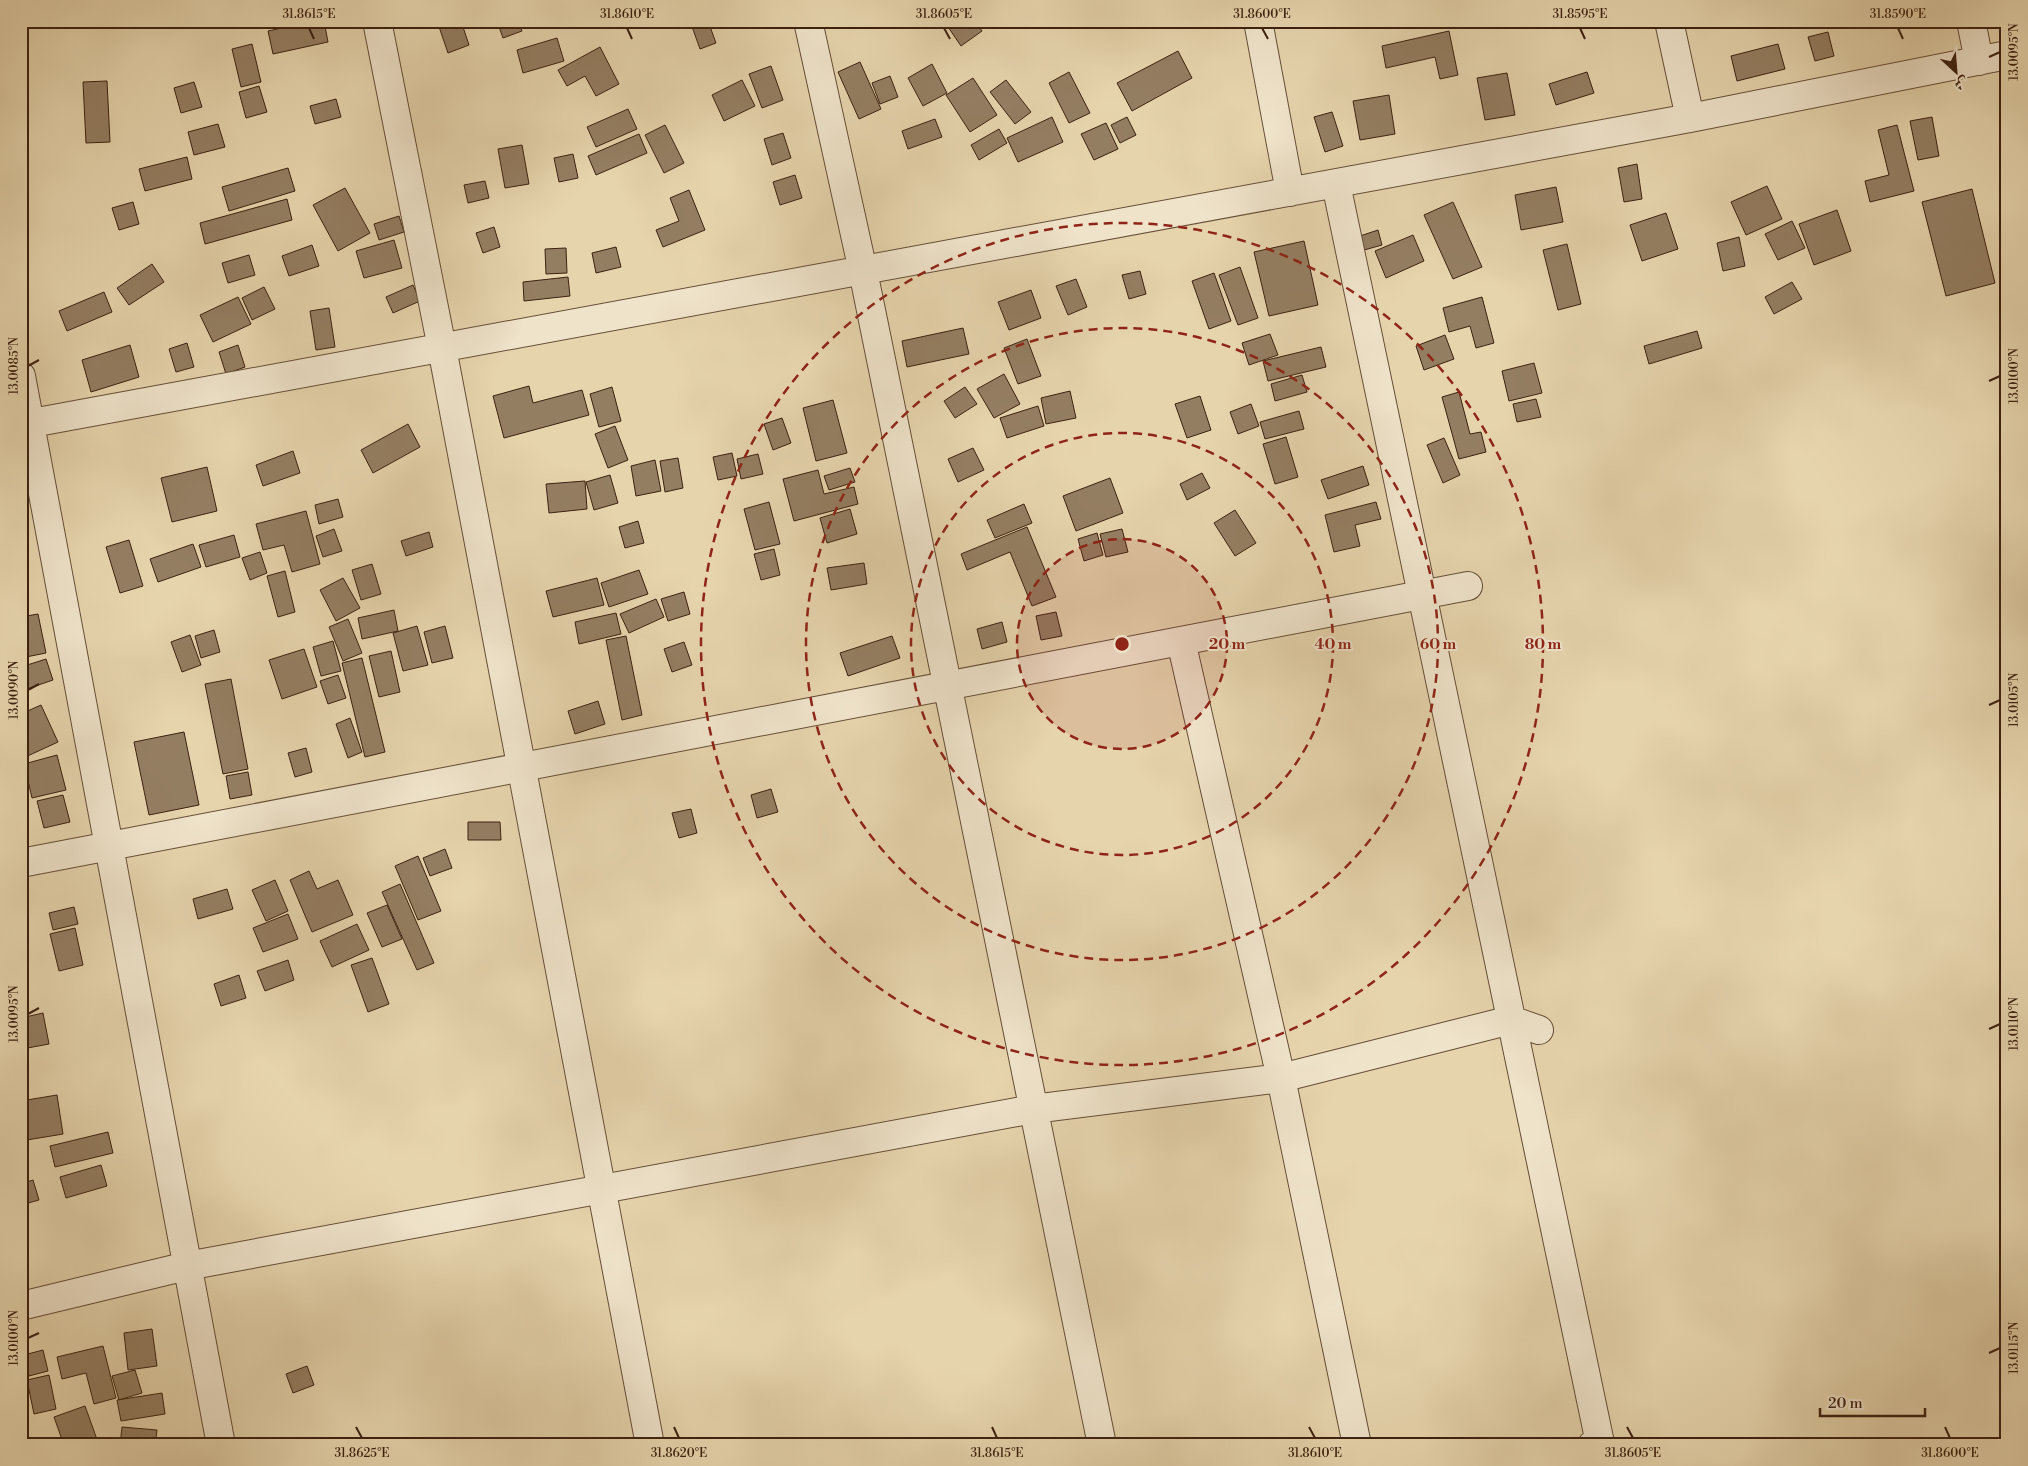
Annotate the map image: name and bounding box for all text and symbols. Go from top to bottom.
text: 31.8615°E [282,7,336,22]
text: 31.8610°E [600,7,654,22]
text: 31.8605°E [916,7,972,22]
text: 31.8600°E [1233,7,1291,22]
text: 31.8595°E [1553,7,1607,22]
text: 31.8590°E [1870,7,1926,22]
text: 13.0095°N [2007,23,2022,81]
north arrow [1930,48,1980,98]
text: ش [1951,72,1971,94]
text: 13.0085°N [7,337,22,395]
text: 13.0100°N [2007,348,2022,404]
centre of rings [1113,635,1131,653]
text: 20 m [1209,635,1246,654]
text: 40 m [1314,635,1352,654]
text: 60 m [1420,635,1457,654]
text: 80 m [1525,635,1562,654]
text: 13.0090°N [7,660,22,719]
text: 13.0105°N [2007,673,2022,727]
text: 13.0095°N [7,985,22,1043]
text: 13.0110°N [2007,997,2022,1051]
text: 13.0100°N [7,1310,22,1366]
text: 13.0115°N [2007,1322,2022,1374]
scale bar [1820,1386,1926,1418]
text: 20 m [1828,1394,1863,1413]
text: 31.8625°E [334,1446,390,1461]
text: 31.8620°E [651,1446,707,1461]
text: 31.8615°E [970,1446,1024,1461]
text: 31.8610°E [1288,1446,1342,1461]
text: 31.8605°E [1605,1446,1661,1461]
text: 31.8600°E [1921,1446,1979,1461]

